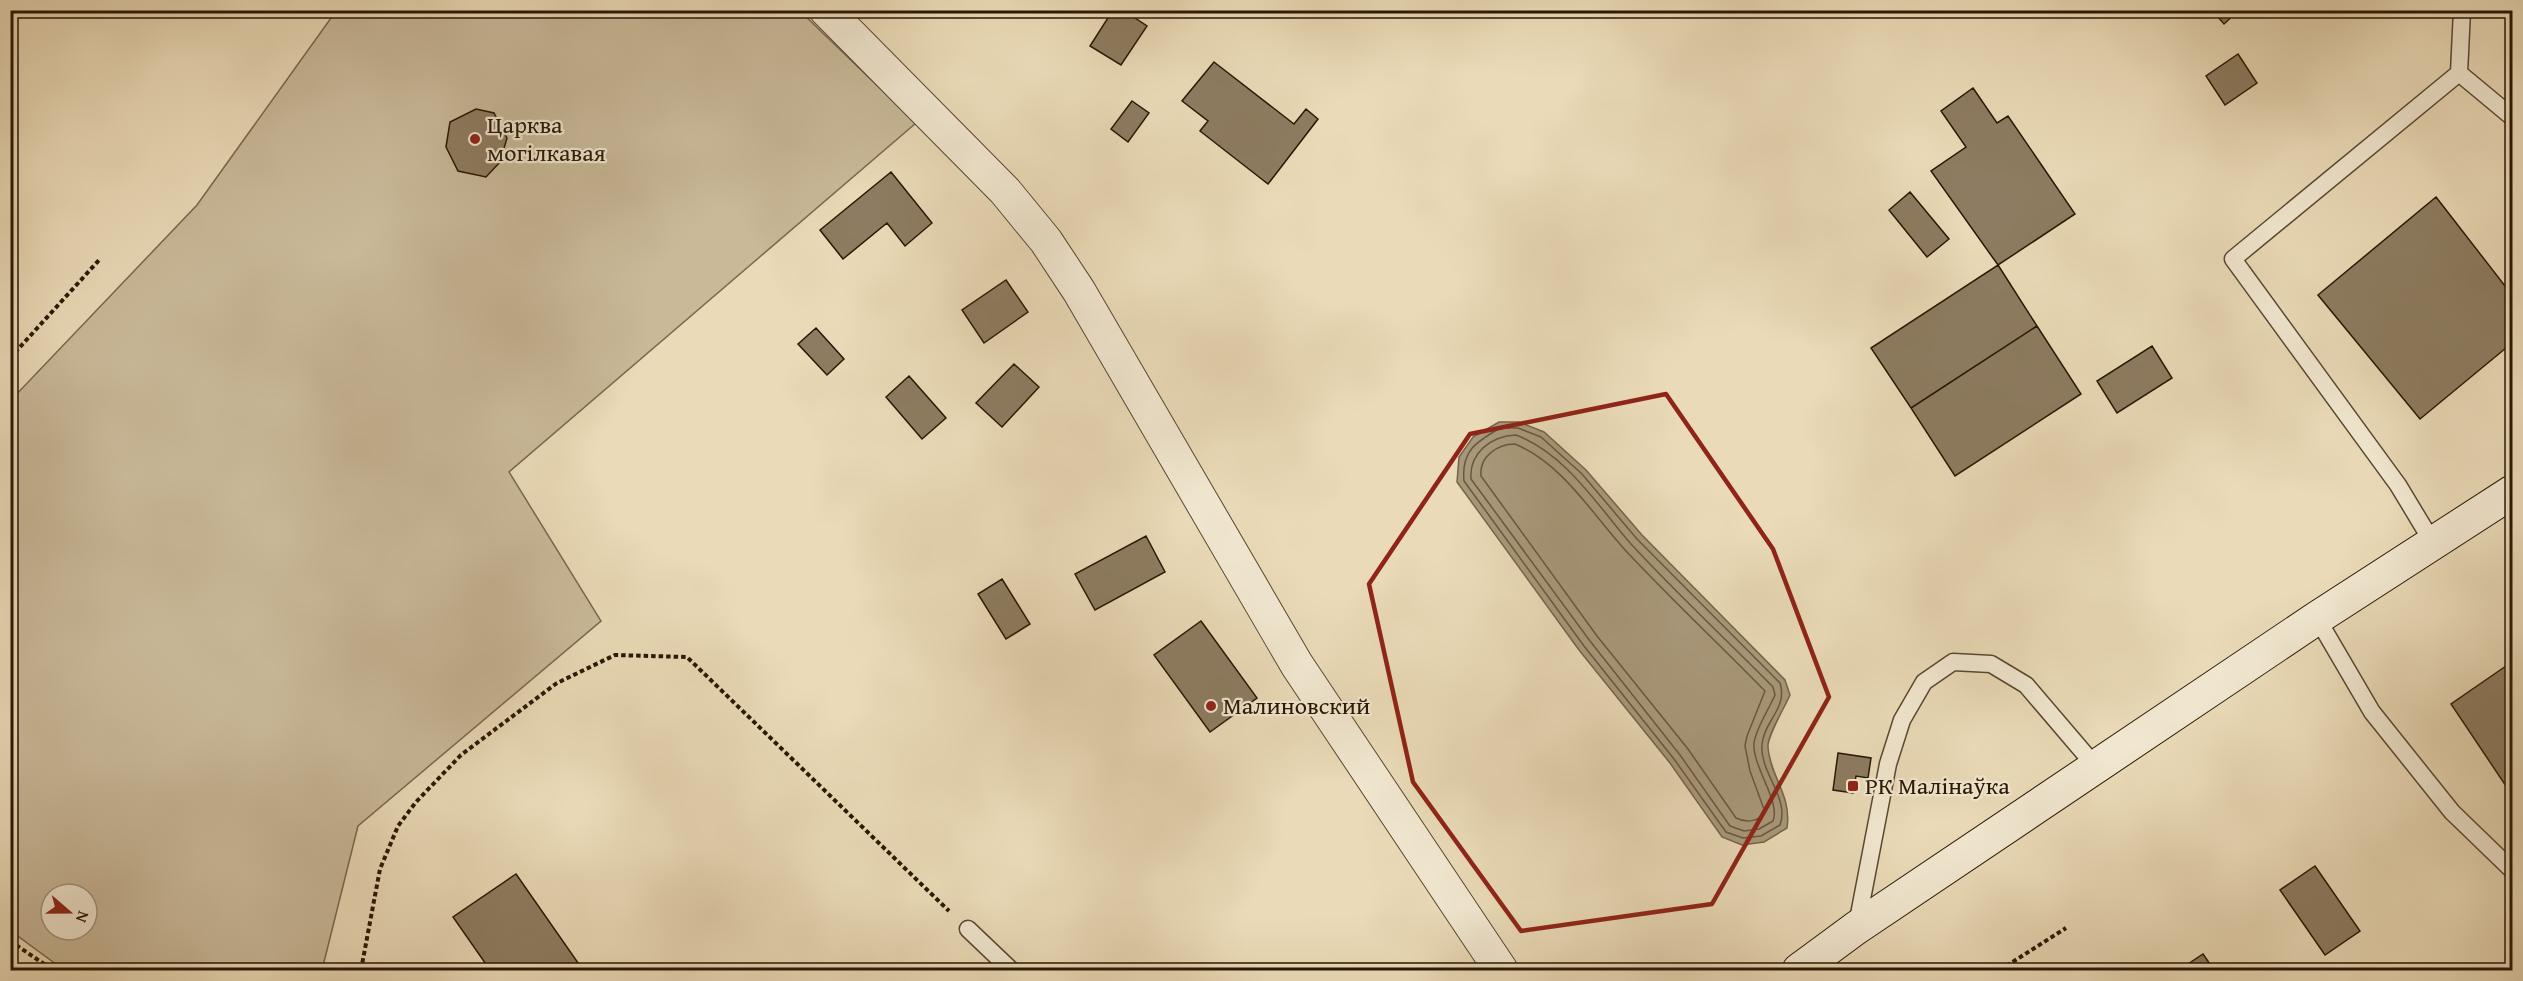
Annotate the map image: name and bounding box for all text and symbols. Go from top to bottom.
place label: Царква могілкавая [487,107,606,170]
marker: Царква могілкавая [468,132,482,146]
place label: Малиновский [1223,688,1370,723]
marker: Малиновский [1204,699,1218,713]
place label: РК Малінаўка [1865,768,2010,803]
marker: РК Малінаўка [1846,779,1860,793]
north arrow [39,882,99,942]
text: N [70,908,96,927]

